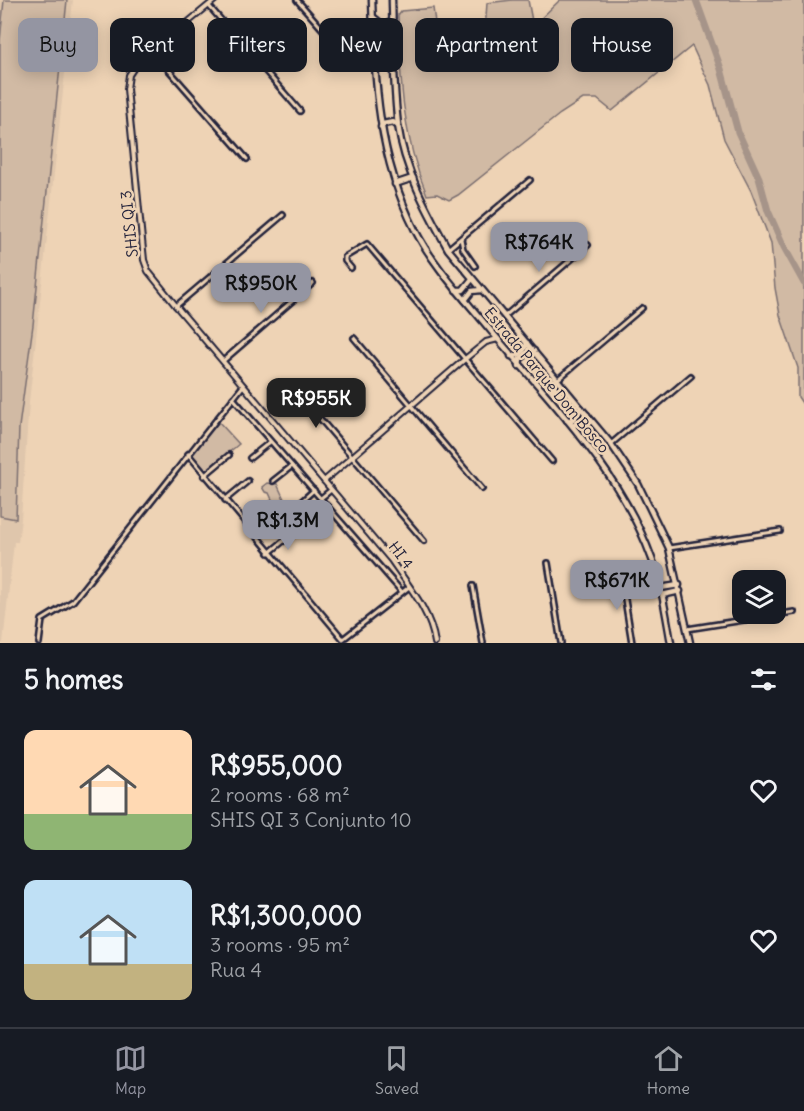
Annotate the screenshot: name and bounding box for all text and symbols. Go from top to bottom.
chip: Buy [18,18,98,72]
chip: Rent [110,18,195,72]
chip: Filters [207,18,307,72]
chip: New [319,18,403,72]
chip: Apartment [415,18,559,72]
chip: House [571,18,673,72]
street label: SHIS QI 3 [116,190,142,258]
pin: R$764K [490,222,588,273]
text: R$764K [505,229,573,254]
pin: R$950K [212,263,310,314]
text: R$950K [225,270,297,295]
street label: Estrada Parque Dom Bosco [480,303,614,457]
pin: R$955K [267,378,365,429]
text: R$955K [281,385,351,410]
pin: R$1.3M [239,500,337,551]
text: R$1.3M [256,507,320,532]
street label: HI 4 [385,537,418,573]
pin: R$671K [568,560,666,611]
text: R$671K [584,567,650,592]
map controls [732,570,786,624]
button: layers [732,570,786,624]
text: 5 homes [24,663,123,696]
icon: filters [747,663,780,696]
text: R$955,000 [210,749,343,782]
icon: home [72,754,144,826]
icon: heart [747,774,780,807]
text: 2 rooms · 68 m² [210,782,350,807]
text: SHIS QI 3 Conjunto 10 [210,807,412,832]
text: R$1,300,000 [210,899,362,932]
icon: home [72,904,144,976]
icon: heart [747,924,780,957]
text: 3 rooms · 95 m² [210,932,350,957]
text: Rua 4 [210,957,262,982]
tab: Map [114,1042,147,1098]
tab: Saved [375,1042,419,1098]
tab: Home [647,1042,690,1098]

